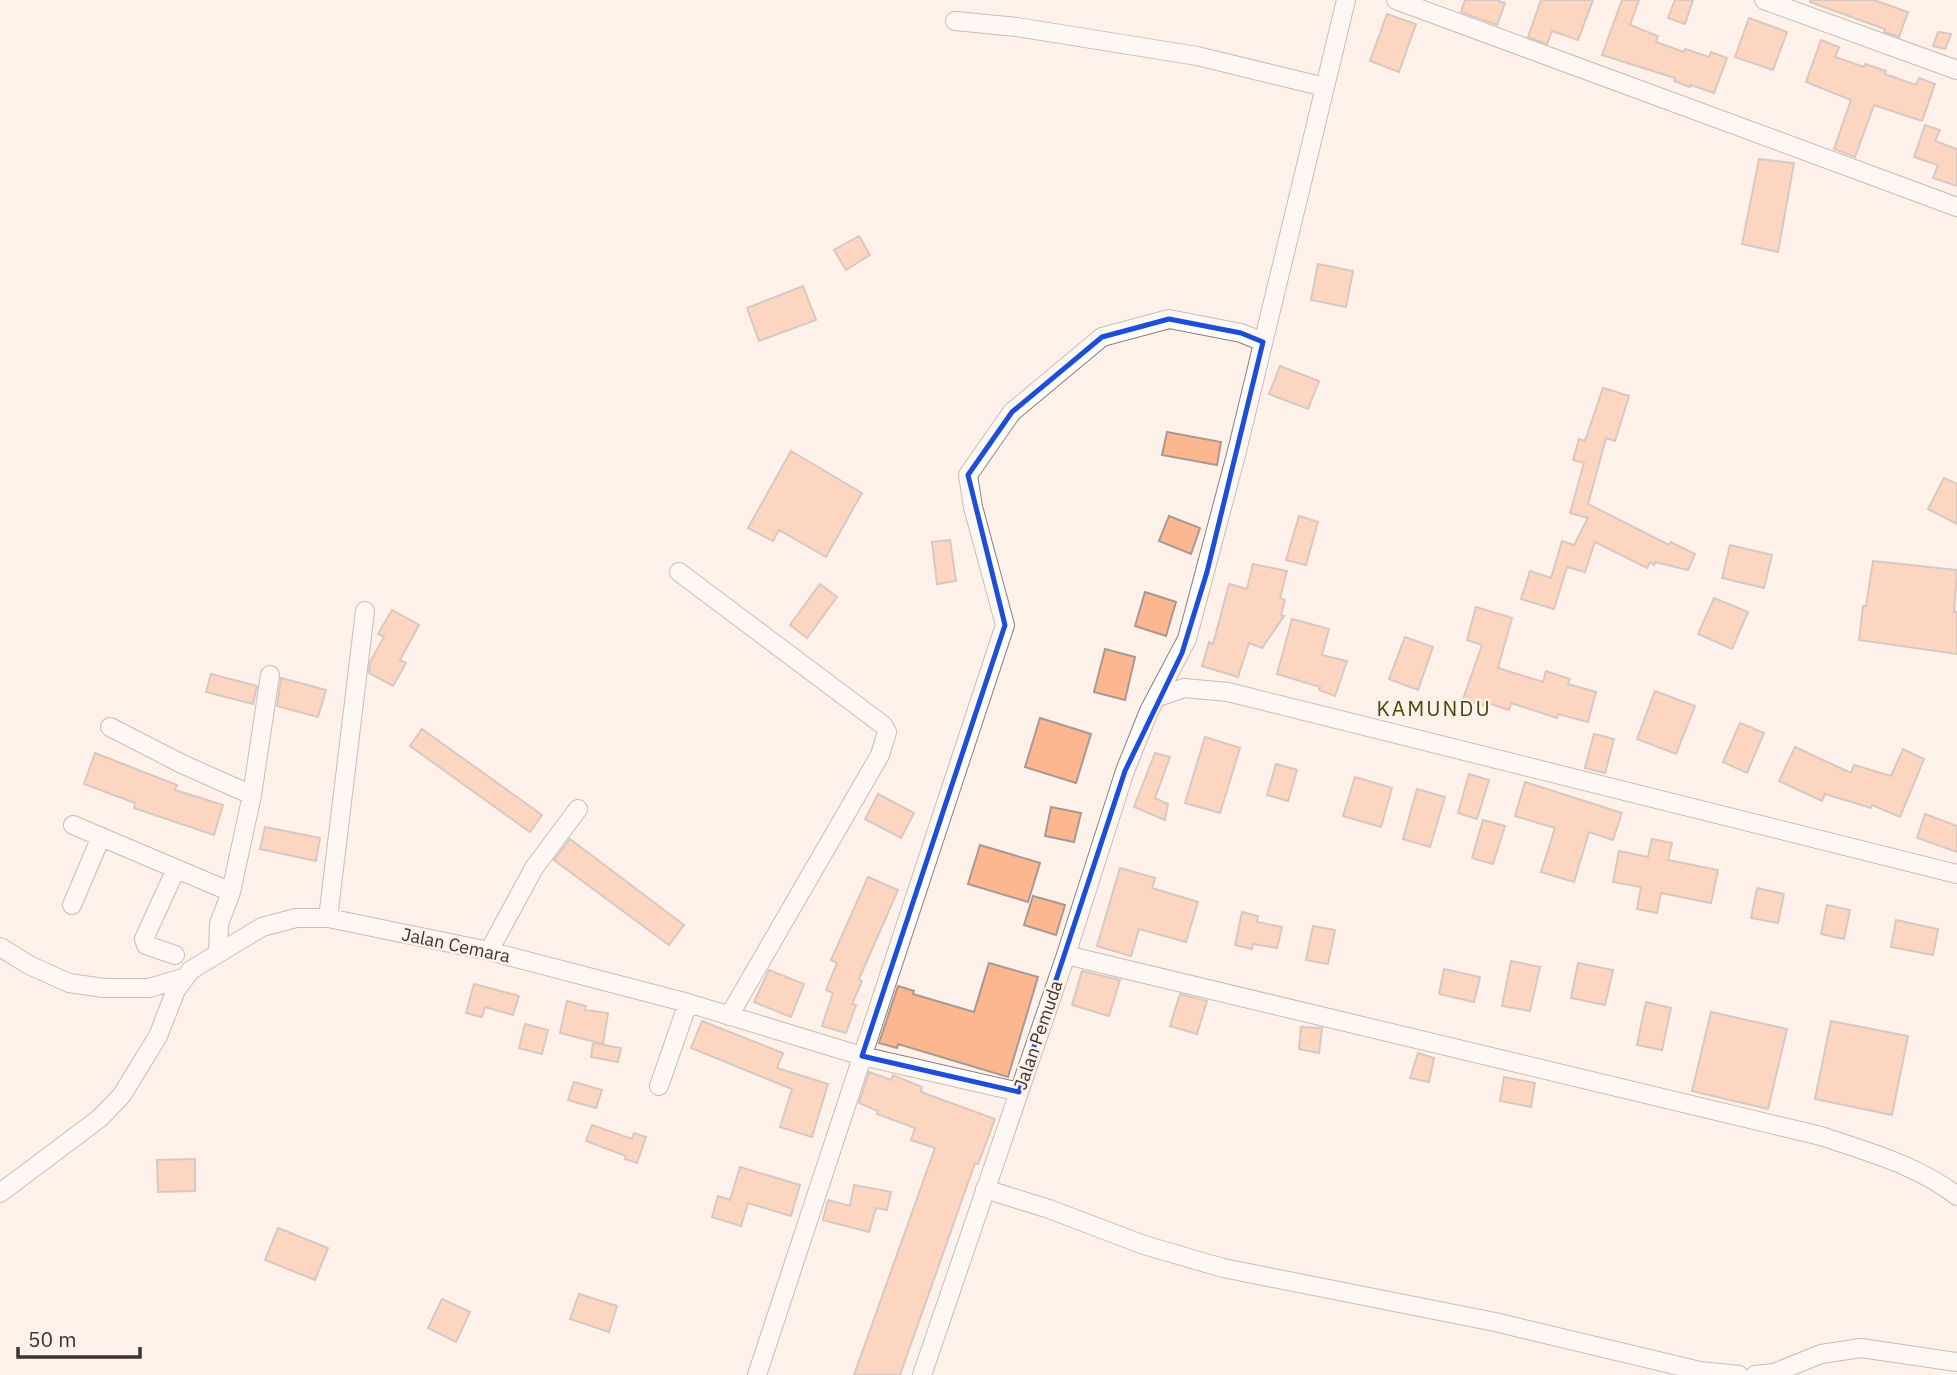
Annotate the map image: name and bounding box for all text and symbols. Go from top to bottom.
district label: KAMUNDU [1376,694,1492,722]
street label: Jalan Cemara [400,922,513,968]
street label: Jalan Pemuda [1009,977,1068,1093]
scale bar [18,1316,140,1360]
text: 50 m [28,1325,77,1353]

